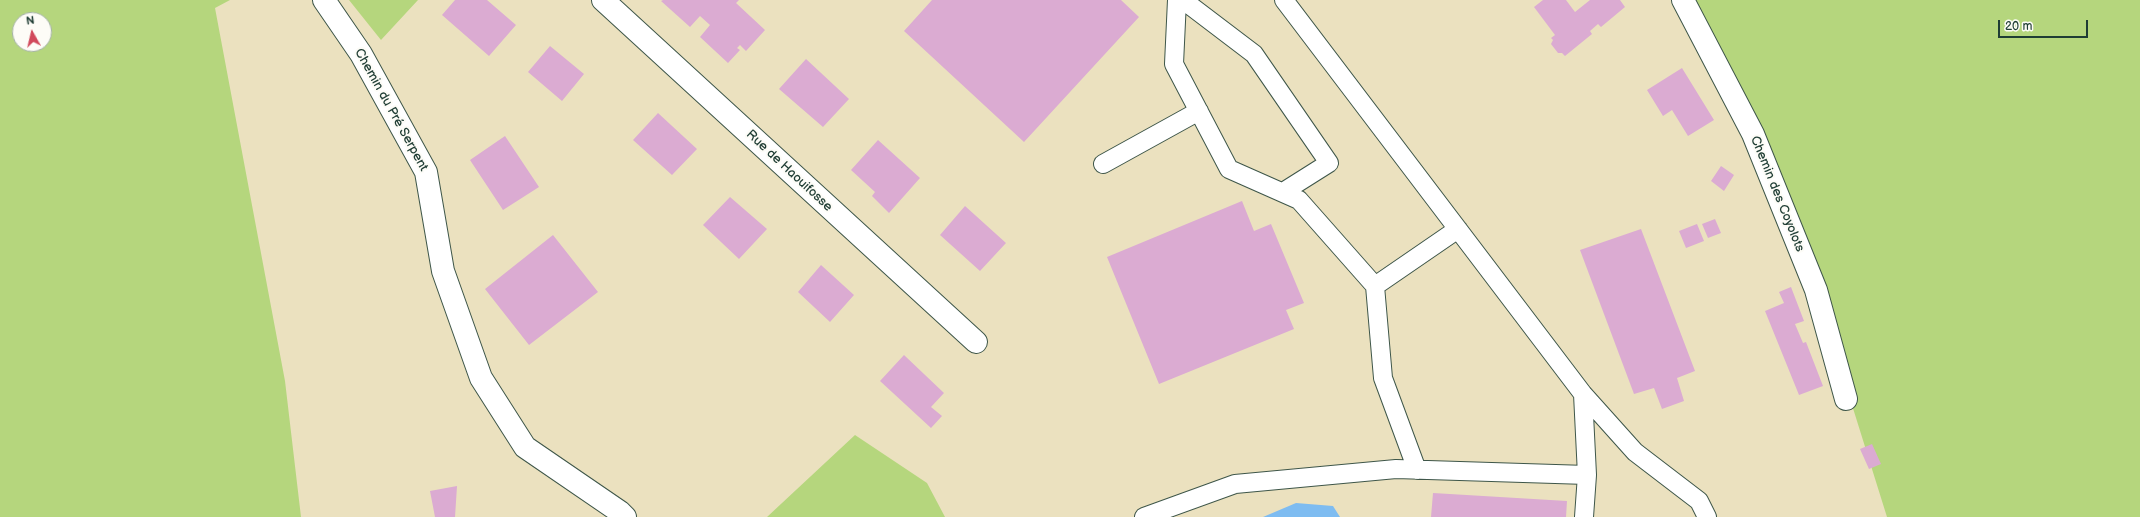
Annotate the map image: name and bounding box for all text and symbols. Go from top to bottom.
north arrow [12,12,52,52]
scale bar [2000,12,2090,38]
text: N [25,14,35,28]
text: 20 m [2005,19,2032,34]
street label: Chemin du Pré Serpent [351,46,431,174]
street label: Rue de Haouifosse [743,127,835,215]
street label: Chemin des Coyolots [1747,134,1807,254]

